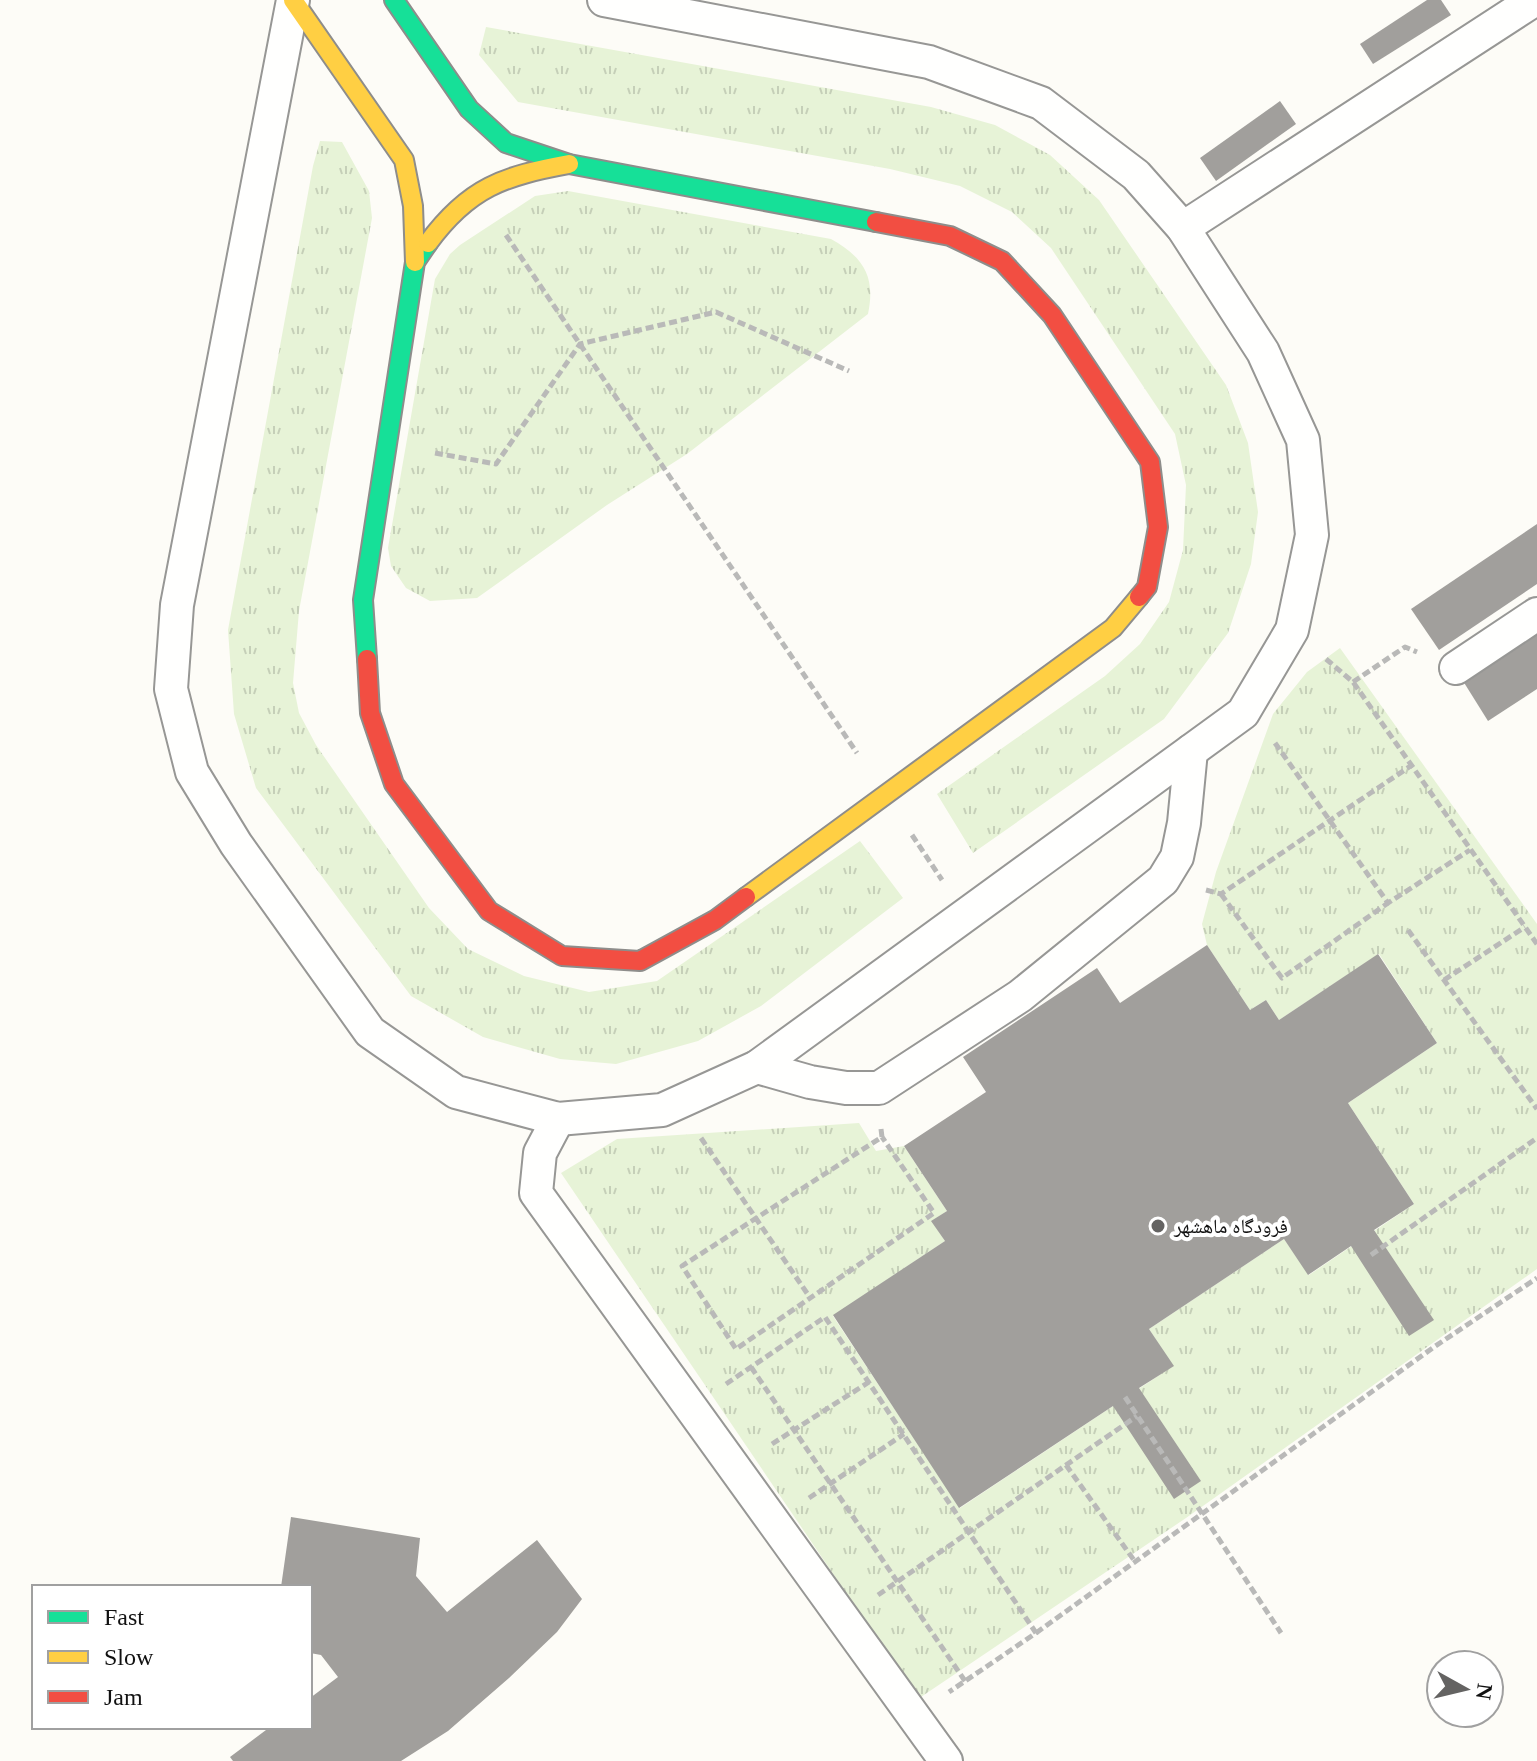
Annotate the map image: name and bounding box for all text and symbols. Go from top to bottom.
place label: فرودگاه ماهشهر [1173,1215,1288,1238]
marker: فرودگاه ماهشهر [1149,1217,1167,1235]
legend [32,1585,312,1729]
text: Fast [104,1604,144,1630]
text: Slow [104,1644,154,1670]
north arrow [1425,1649,1505,1729]
text: N [1471,1682,1498,1701]
text: Jam [104,1684,143,1710]

